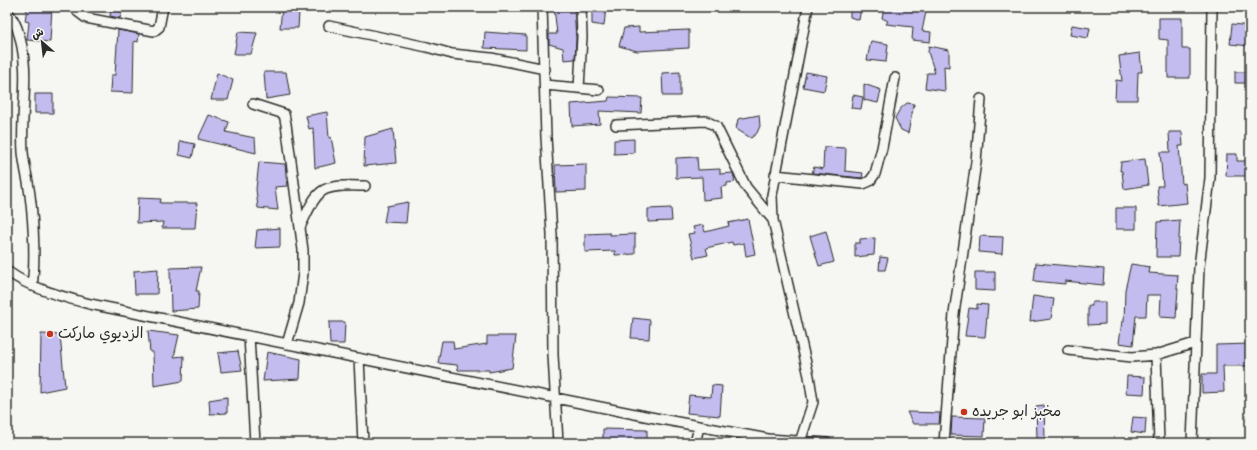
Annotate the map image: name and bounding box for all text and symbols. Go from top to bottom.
north arrow [22,22,62,62]
text: ش [29,25,46,43]
place label: الزديوي ماركت [58,324,143,344]
marker: الزديوي ماركت [45,329,55,339]
place label: مخبز ابو جريده [972,402,1061,422]
marker: مخبز ابو جريده [959,407,969,417]

